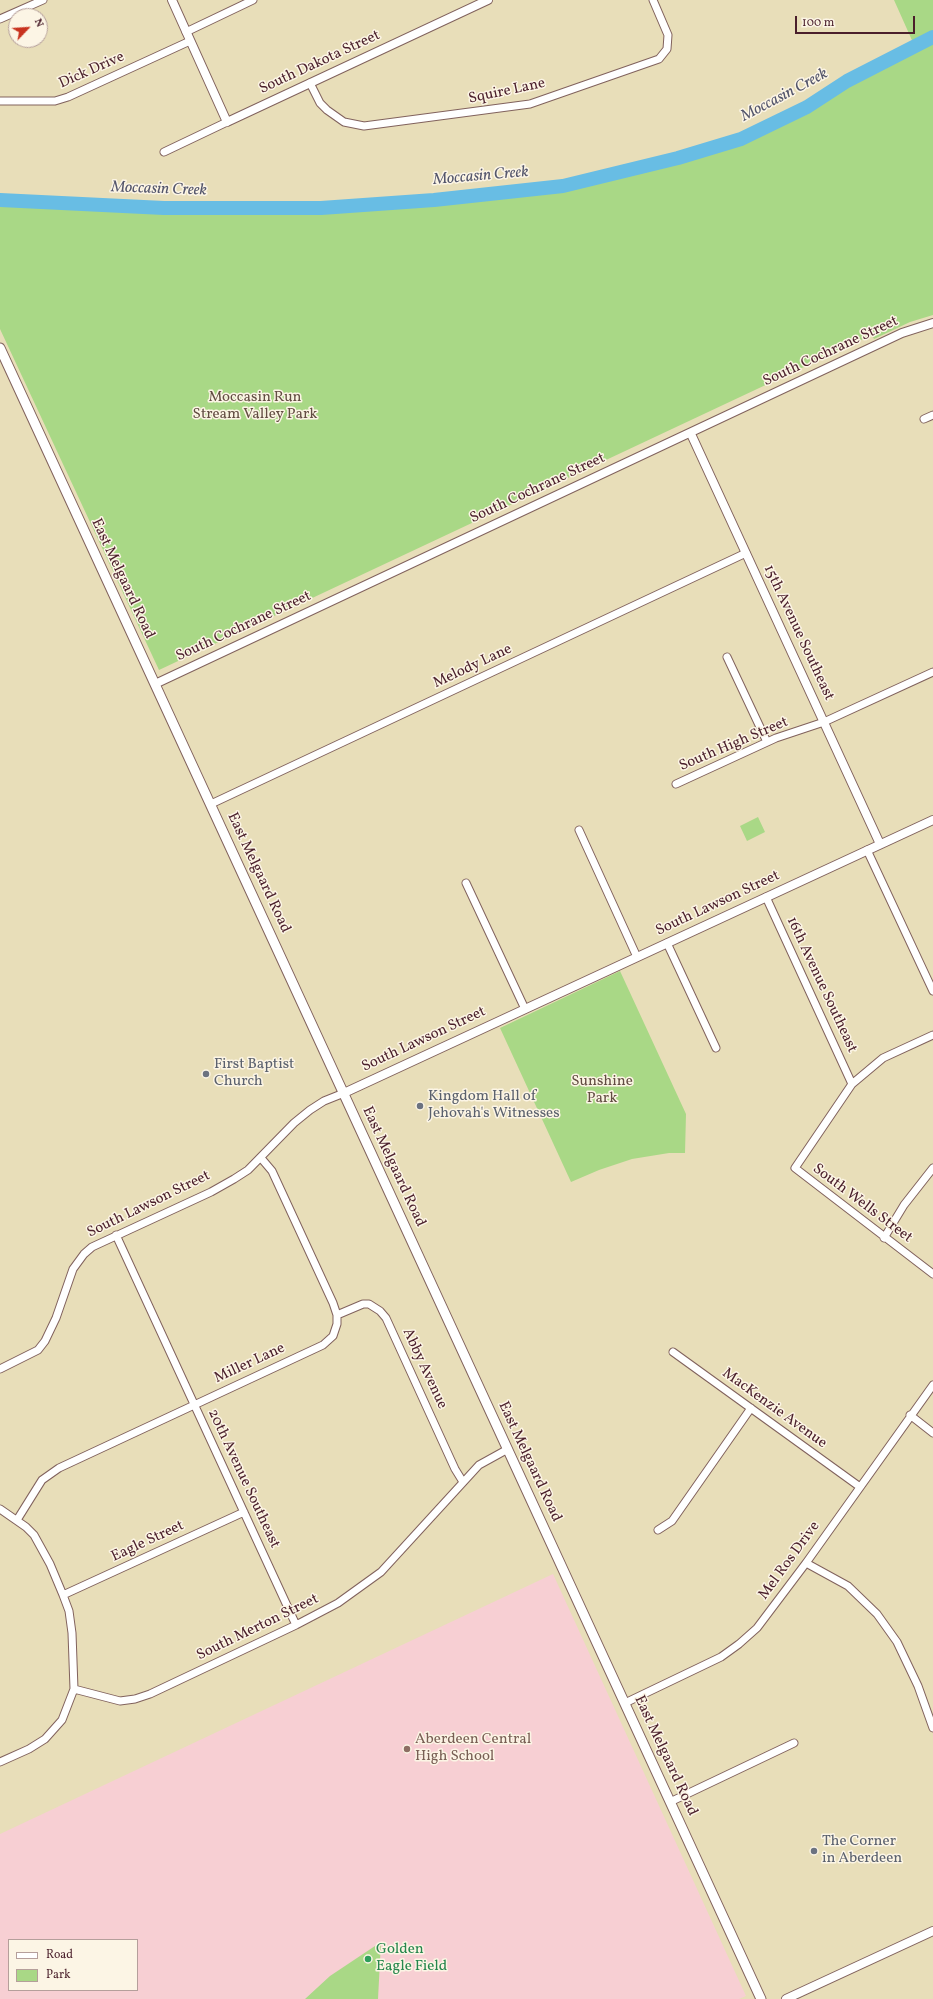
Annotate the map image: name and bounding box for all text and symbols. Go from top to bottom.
north arrow [8,8,48,48]
scale bar [797,8,917,34]
text: 100 m [802,15,834,31]
text: N [30,16,47,30]
street label: South Dakota Street [257,27,383,99]
street label: Dick Drive [57,49,127,93]
water label: Moccasin Creek [738,65,832,127]
street label: Squire Lane [467,75,547,109]
water label: Moccasin Creek [432,163,530,191]
water label: Moccasin Creek [111,179,207,201]
street label: South Cochrane Street [761,313,901,391]
park label: Moccasin Run Stream Valley Park [193,389,317,424]
street label: South Cochrane Street [468,450,608,528]
street label: East Melgaard Road [86,516,158,642]
street label: 15th Avenue Southeast [759,562,837,704]
street label: South Cochrane Street [174,588,314,666]
street label: Melody Lane [431,641,515,693]
street label: South High Street [677,714,791,776]
street label: East Melgaard Road [222,810,294,936]
street label: South Lawson Street [653,867,783,941]
street label: 16th Avenue Southeast [782,914,860,1056]
street label: South Lawson Street [359,1003,489,1077]
place label: First Baptist Church [214,1056,294,1091]
marker: First Baptist Church [201,1069,211,1079]
park label: Sunshine Park [571,1073,633,1108]
place label: Kingdom Hall of Jehovah's Witnesses [428,1088,560,1123]
marker: Kingdom Hall of Jehovah's Witnesses [415,1101,425,1111]
street label: East Melgaard Road [357,1104,429,1230]
street label: South Wells Street [808,1161,916,1247]
street label: South Lawson Street [85,1167,213,1243]
street label: Abby Avenue [397,1326,451,1412]
street label: Miller Lane [212,1340,288,1388]
street label: MacKenzie Avenue [718,1365,830,1453]
street label: East Melgaard Road [493,1399,565,1525]
street label: 20th Avenue Southeast [203,1407,283,1551]
street label: Eagle Street [109,1517,187,1567]
street label: Mel Ros Drive [756,1518,824,1604]
street label: South Merton Street [194,1591,322,1665]
street label: East Melgaard Road [629,1693,701,1819]
place label: Aberdeen Central High School [415,1731,531,1766]
marker: Aberdeen Central High School [402,1744,412,1754]
place label: The Corner in Aberdeen [822,1833,902,1868]
marker: The Corner in Aberdeen [809,1846,819,1856]
legend [8,1939,138,1991]
place label: Golden Eagle Field [376,1941,447,1976]
text: Road [46,1947,73,1963]
marker: Golden Eagle Field [363,1954,373,1964]
text: Park [46,1967,71,1983]

